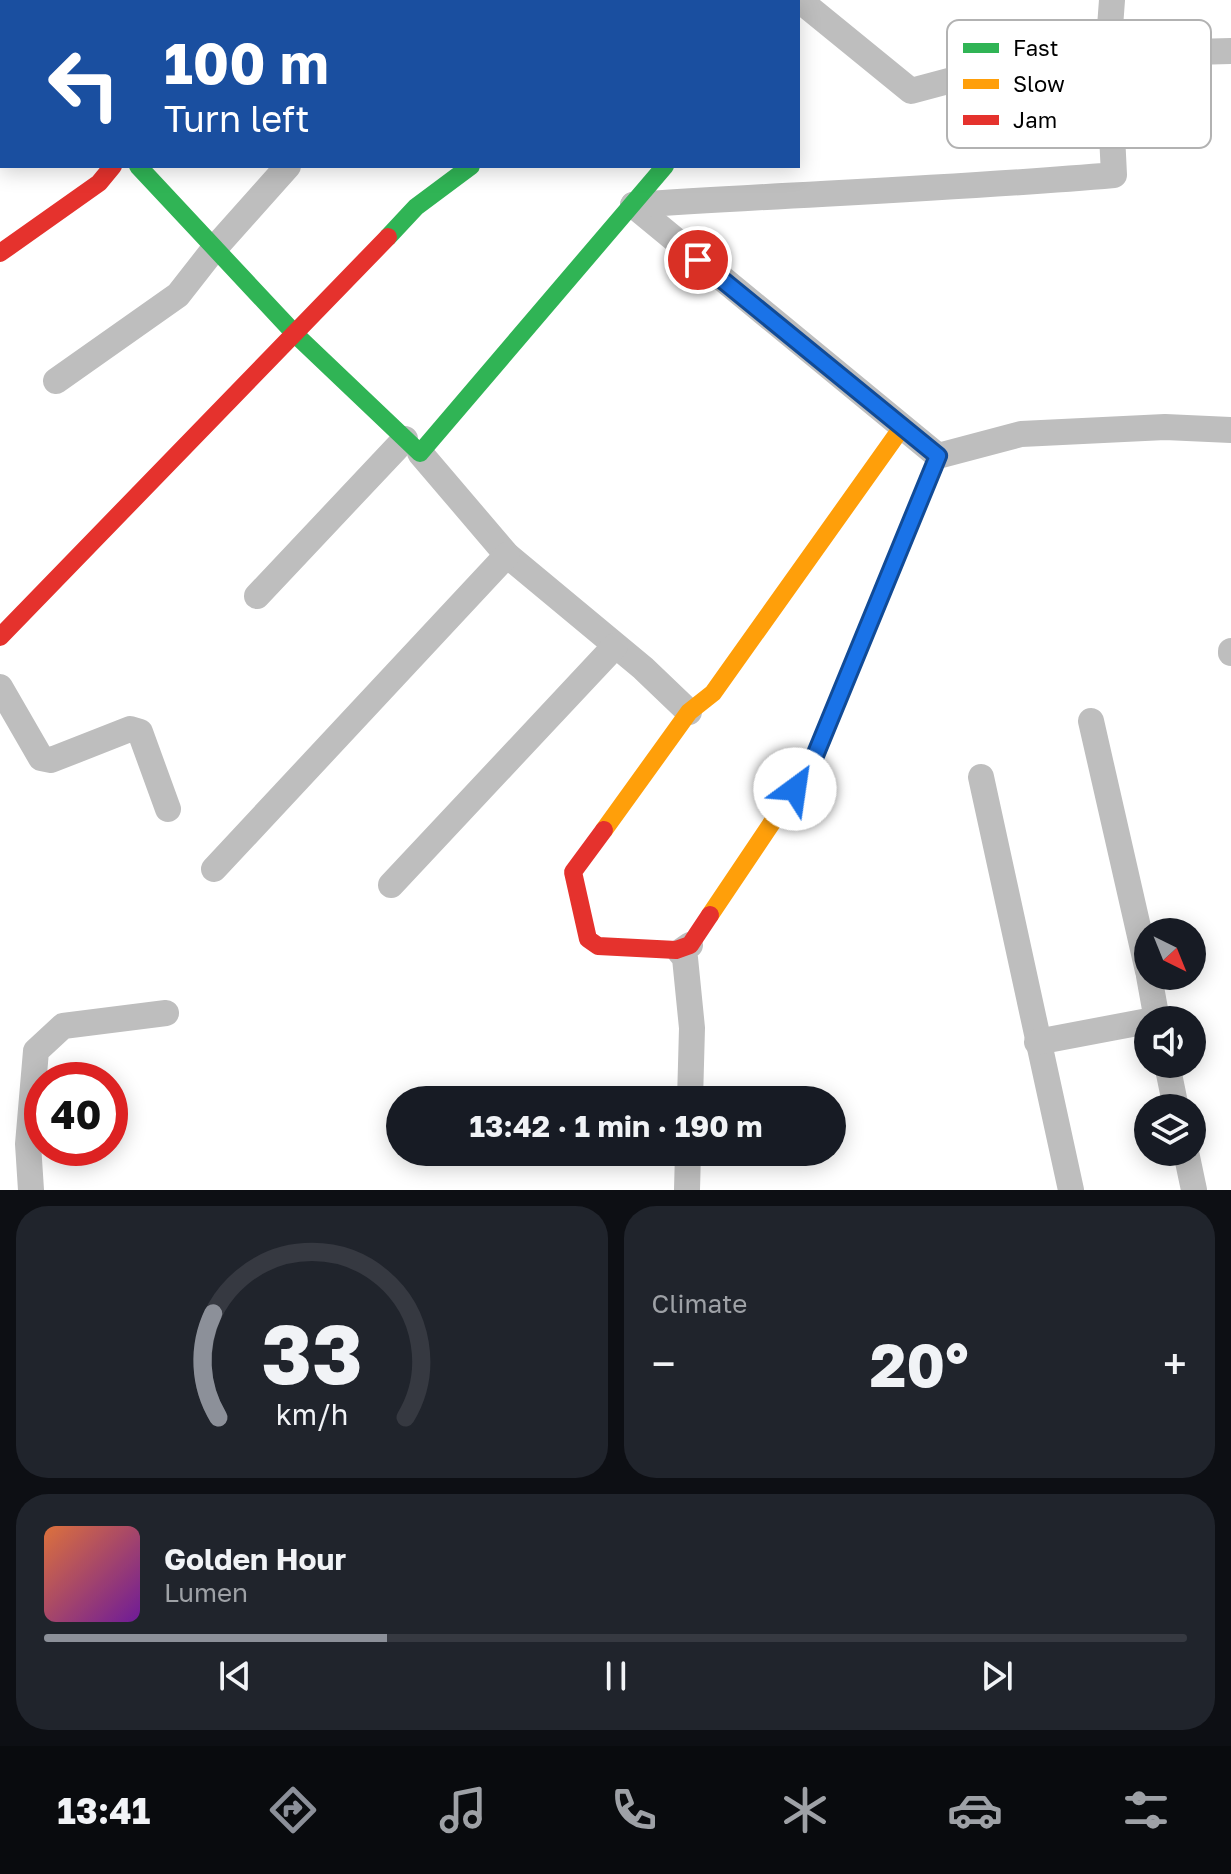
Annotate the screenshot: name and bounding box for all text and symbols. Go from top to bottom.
legend [947,20,1211,148]
text: 100 m [164,29,329,96]
icon: left [32,32,136,136]
text: Fast [1013,34,1059,61]
text: Slow [1013,70,1065,97]
text: Turn left [164,97,310,140]
text: Jam [1013,106,1057,133]
pin [664,226,732,294]
icon: arrive [676,238,720,282]
position arrow [753,747,837,831]
north arrow [1134,918,1206,990]
map controls [1134,918,1206,1166]
button: sound [1134,1006,1206,1078]
speed limit sign: 40 [24,1062,128,1166]
button: layers [1134,1094,1206,1166]
text: 13:42 · 1 min · 190 m [470,1108,762,1144]
text: Climate [652,1288,747,1319]
text: 33 [261,1302,363,1402]
text: 20° [870,1328,969,1400]
text: − [652,1337,676,1390]
text: + [1163,1337,1187,1390]
text: km/h [275,1397,348,1431]
text: Golden Hour [164,1541,346,1577]
text: Lumen [164,1577,248,1608]
icon: previous [213,1654,257,1698]
icon: pause [594,1654,638,1698]
icon: next [975,1654,1019,1698]
icon: directions [265,1782,321,1838]
icon: music [435,1782,491,1838]
icon: phone [606,1782,662,1838]
icon: climate [777,1782,833,1838]
icon: car [947,1782,1003,1838]
icon: filters [1118,1782,1174,1838]
text: 13:41 [57,1789,150,1832]

